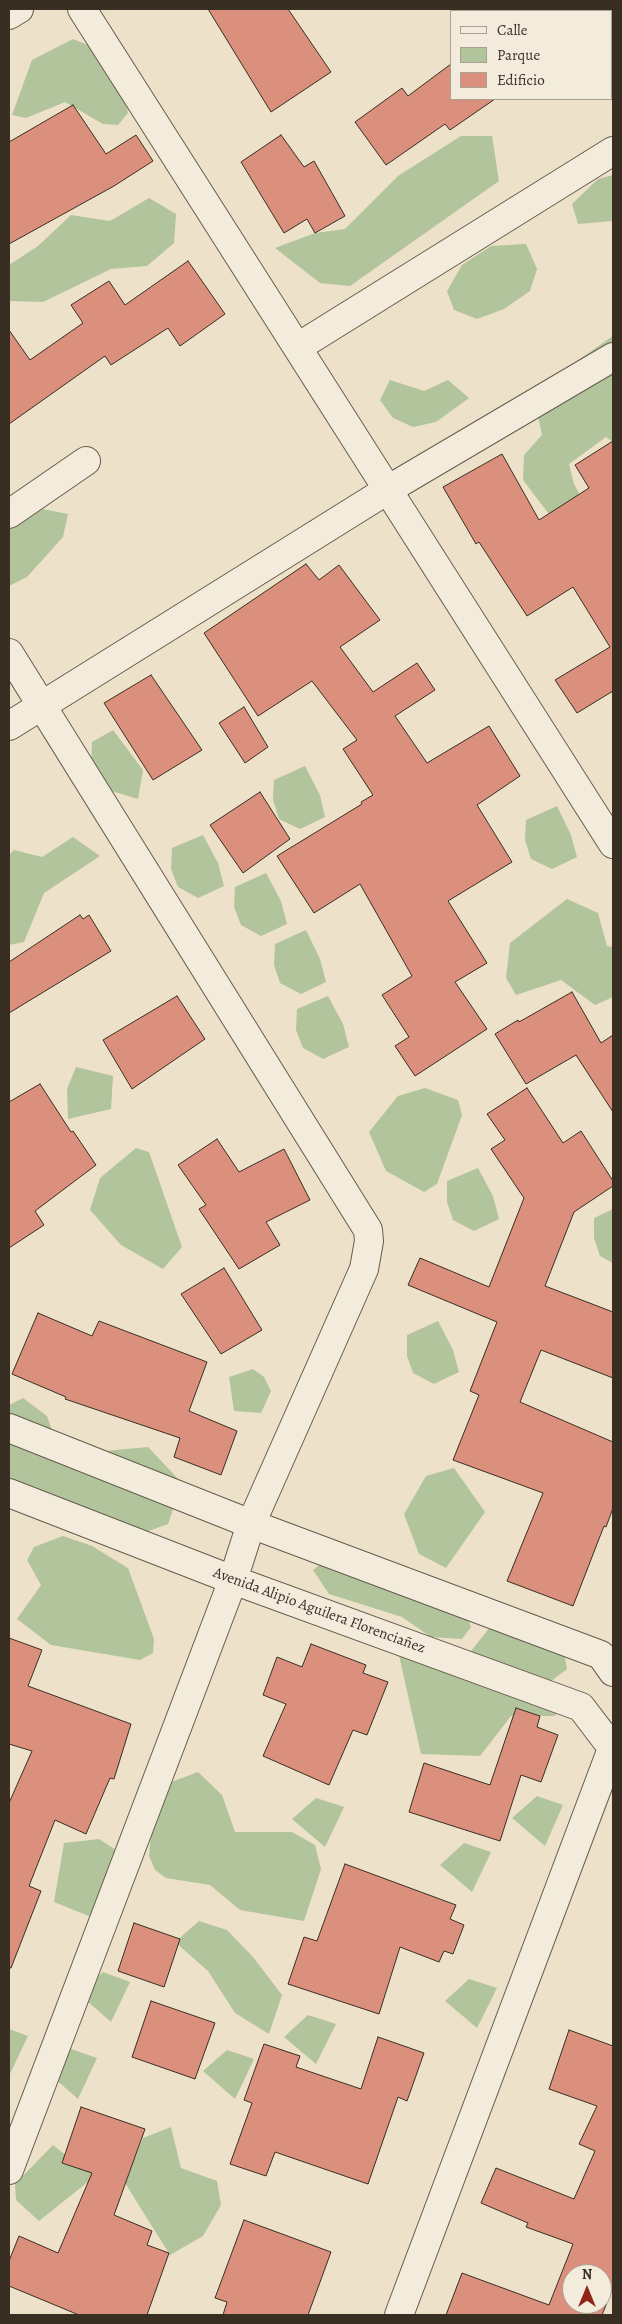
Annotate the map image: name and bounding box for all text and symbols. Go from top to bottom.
legend [450,10,612,100]
text: Calle [497,20,527,40]
text: Parque [497,45,540,65]
text: Edificio [497,70,545,90]
street label: Avenida Alipio Aguilera Florenciañez [210,1564,428,1658]
north arrow [562,2264,612,2314]
text: N [582,2265,592,2284]

